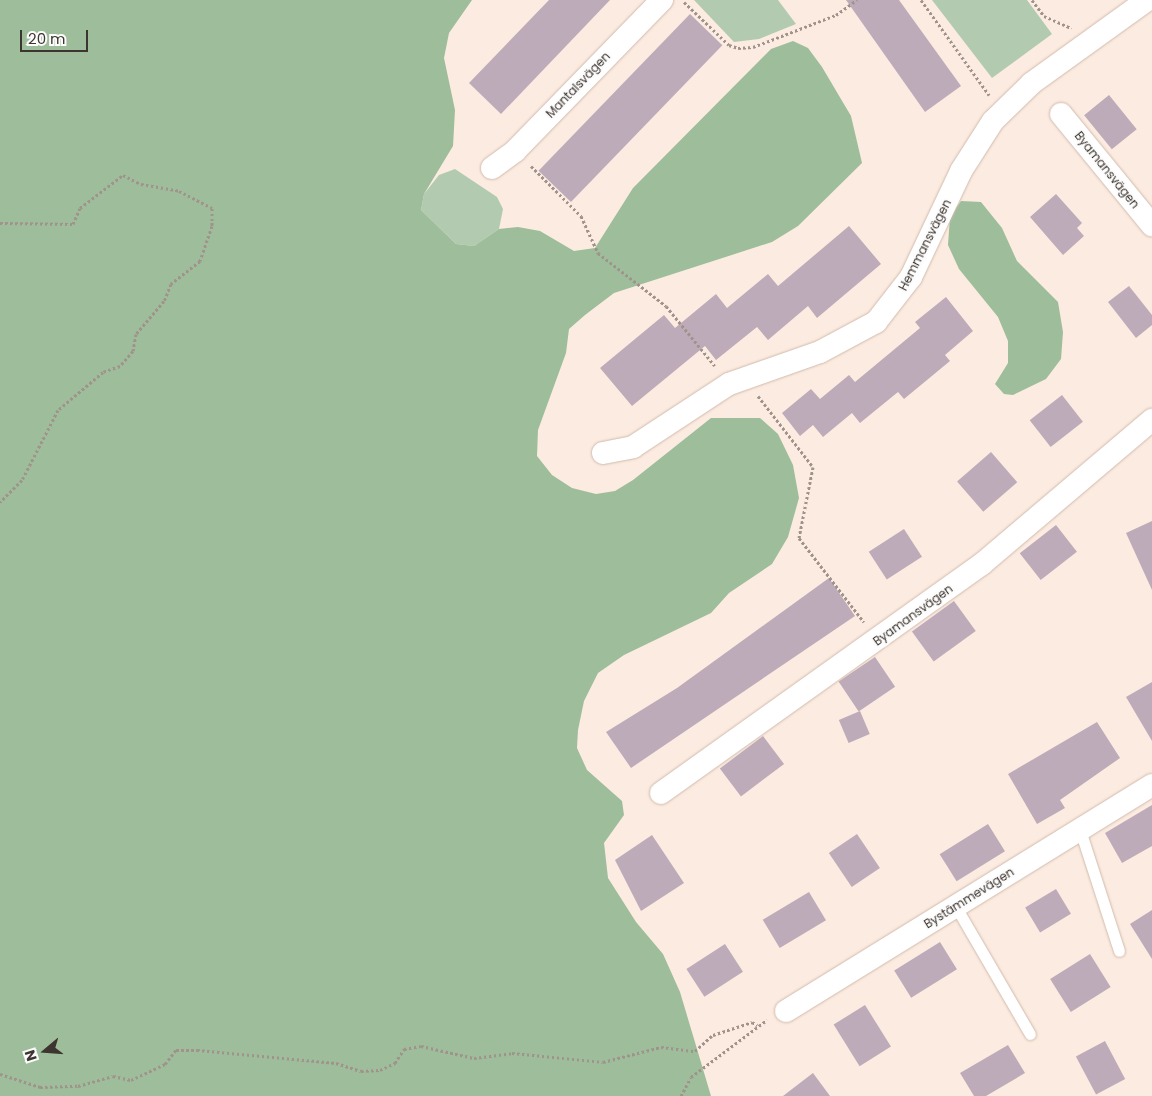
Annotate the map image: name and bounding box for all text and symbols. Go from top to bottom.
scale bar [22,20,90,52]
text: 20 m [28,28,66,49]
street label: Mantalsvägen [543,49,613,121]
street label: Byamansvägen [1072,129,1142,211]
street label: Hemmansvägen [896,197,954,293]
street label: Byamansvägen [870,581,956,649]
street label: Bystämmevägen [921,865,1017,931]
north arrow [20,1026,70,1076]
text: N [20,1048,42,1064]

